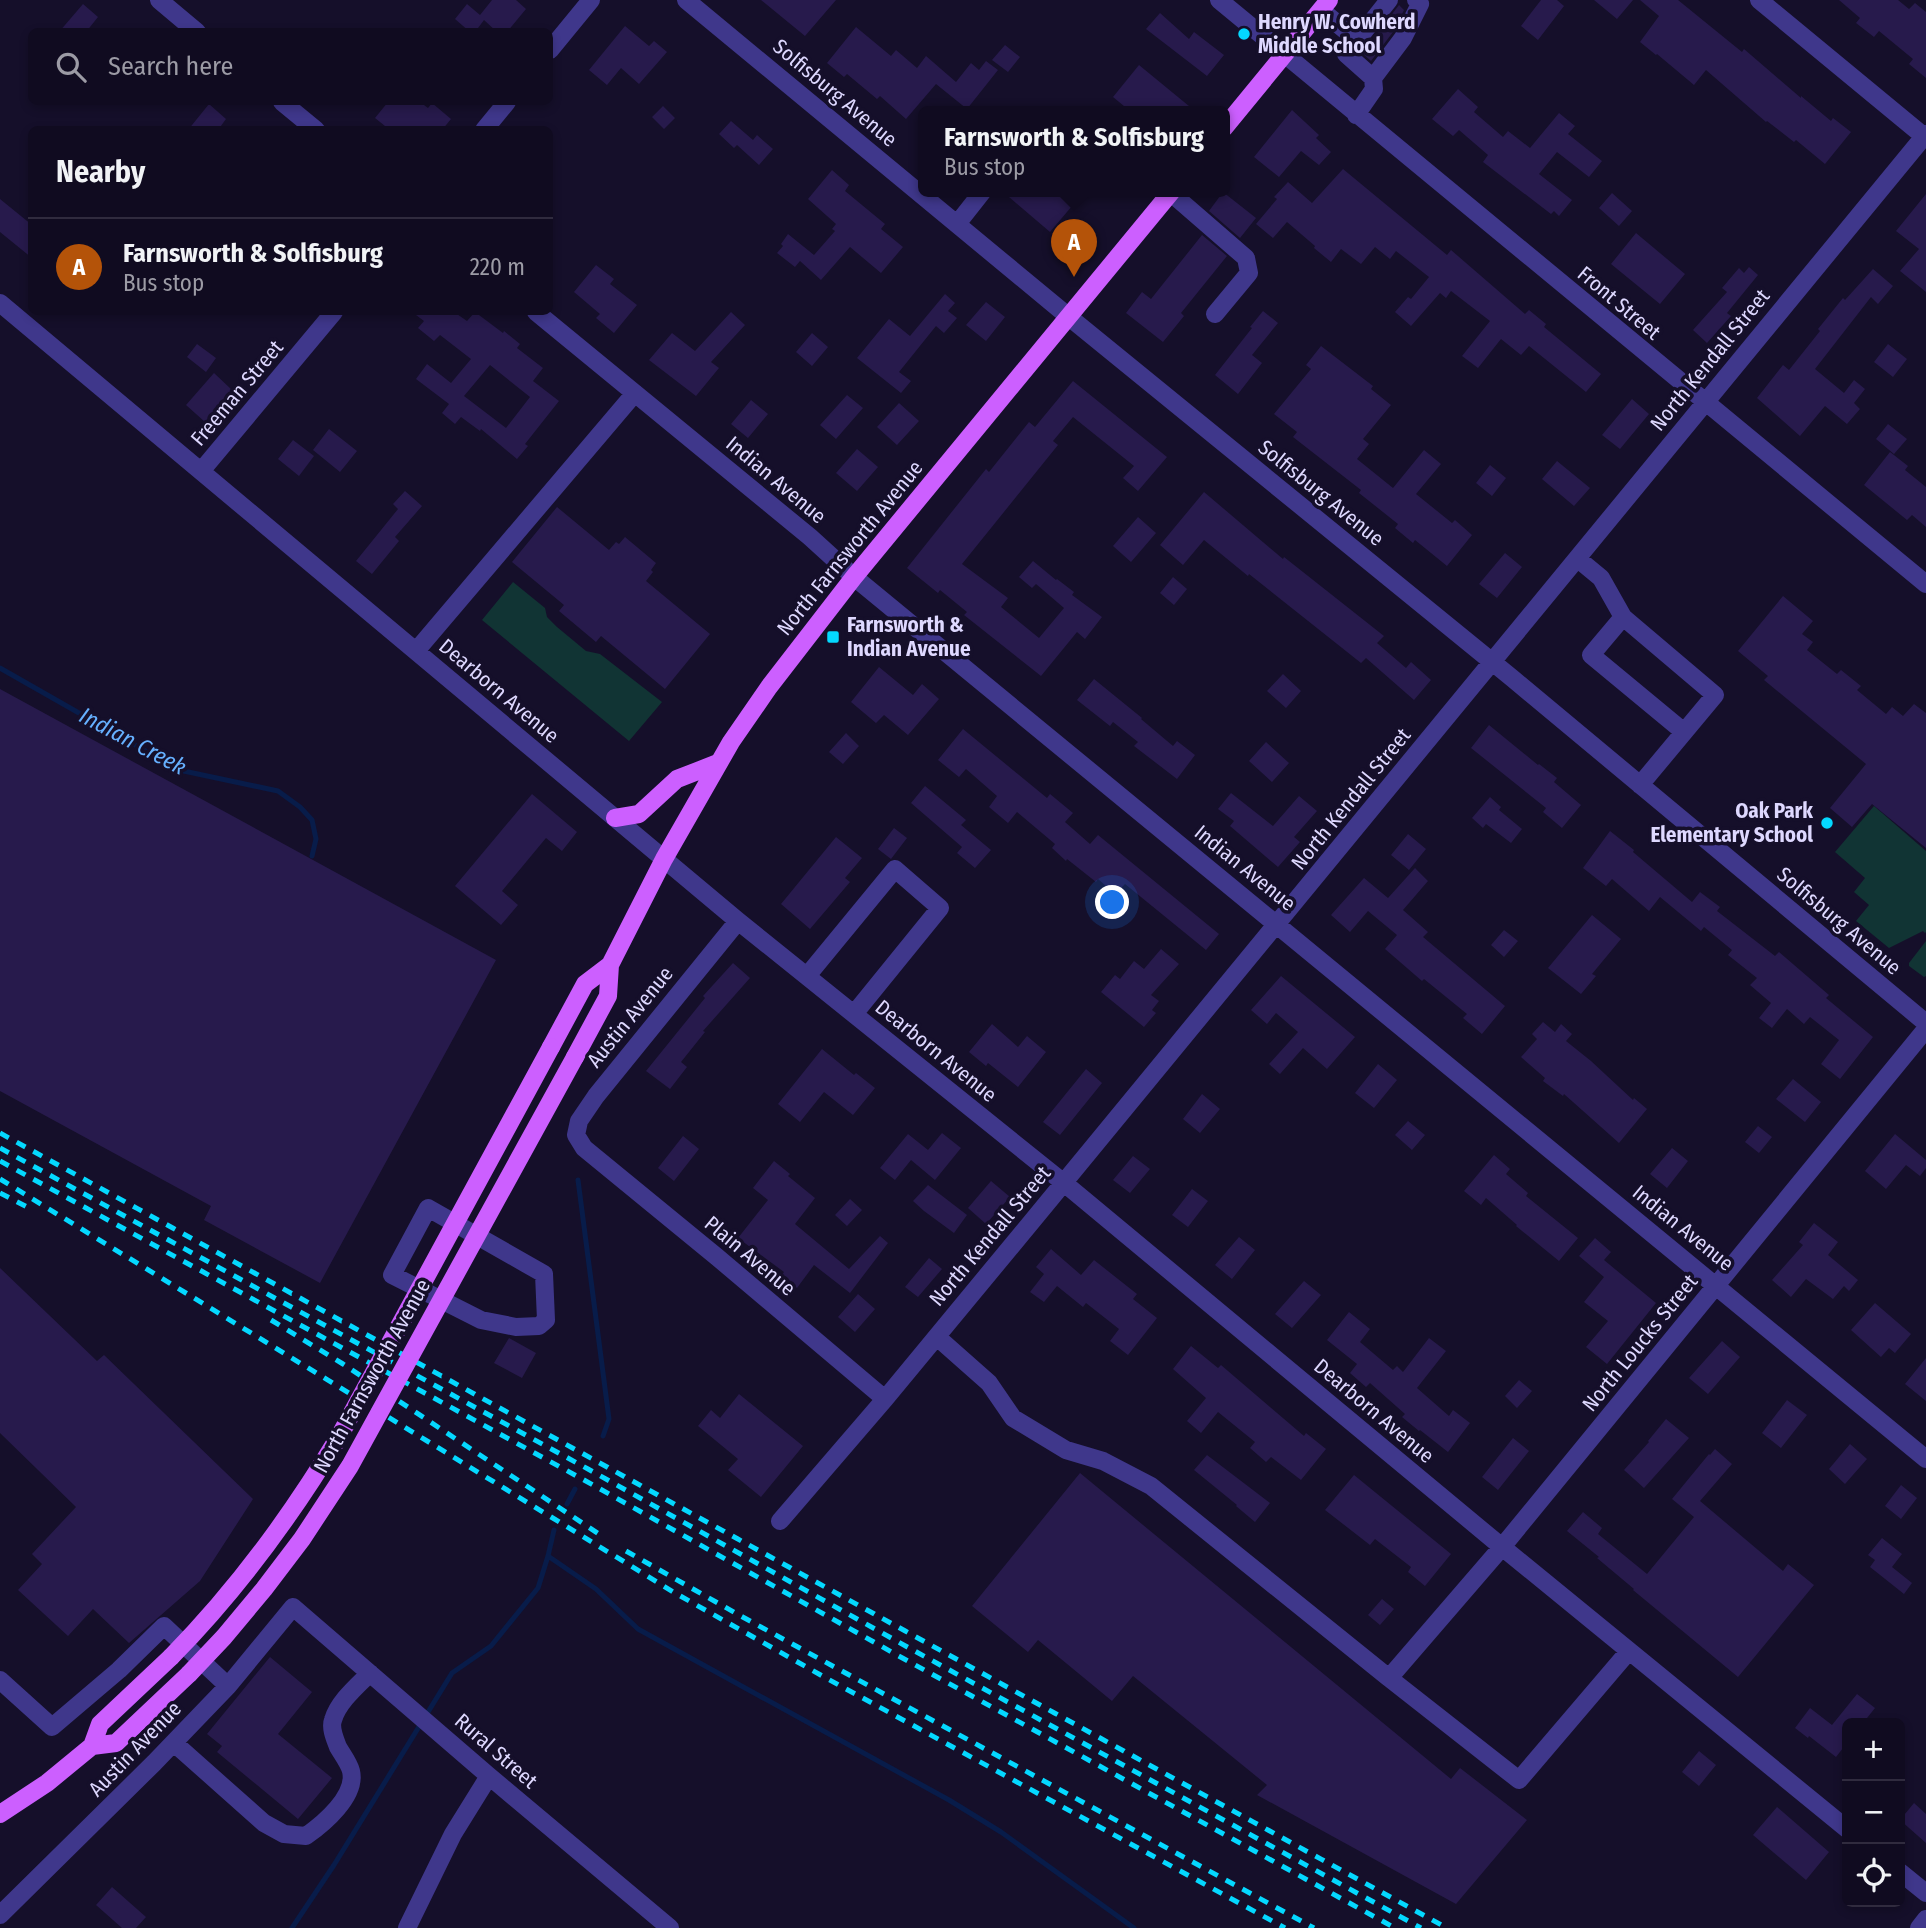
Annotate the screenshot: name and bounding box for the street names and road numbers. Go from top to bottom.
street label: Solfisburg Avenue [768,34,902,152]
street label: Front Street [1572,261,1666,345]
street label: North Kendall Street [1645,284,1775,436]
street label: Freeman Street [185,335,289,451]
street label: Indian Avenue [721,431,831,529]
street label: Solfisburg Avenue [1253,434,1389,552]
street label: North Farnsworth Avenue [771,455,929,641]
street label: Dearborn Avenue [434,633,564,749]
street label: North Kendall Street [1286,723,1416,875]
street label: Indian Avenue [1189,819,1301,917]
street label: Solfisburg Avenue [1772,862,1906,980]
street label: Austin Avenue [581,961,679,1073]
street label: Dearborn Avenue [870,994,1002,1108]
street label: North Kendall Street [924,1160,1056,1311]
street label: Indian Avenue [1627,1179,1739,1277]
street label: Plain Avenue [699,1210,801,1302]
street label: North Loucks Street [1577,1269,1703,1417]
street label: North Farnsworth Avenue [308,1275,436,1477]
street label: Dearborn Avenue [1309,1353,1439,1469]
street label: Austin Avenue [83,1696,187,1802]
street label: Rural Street [449,1708,543,1794]

